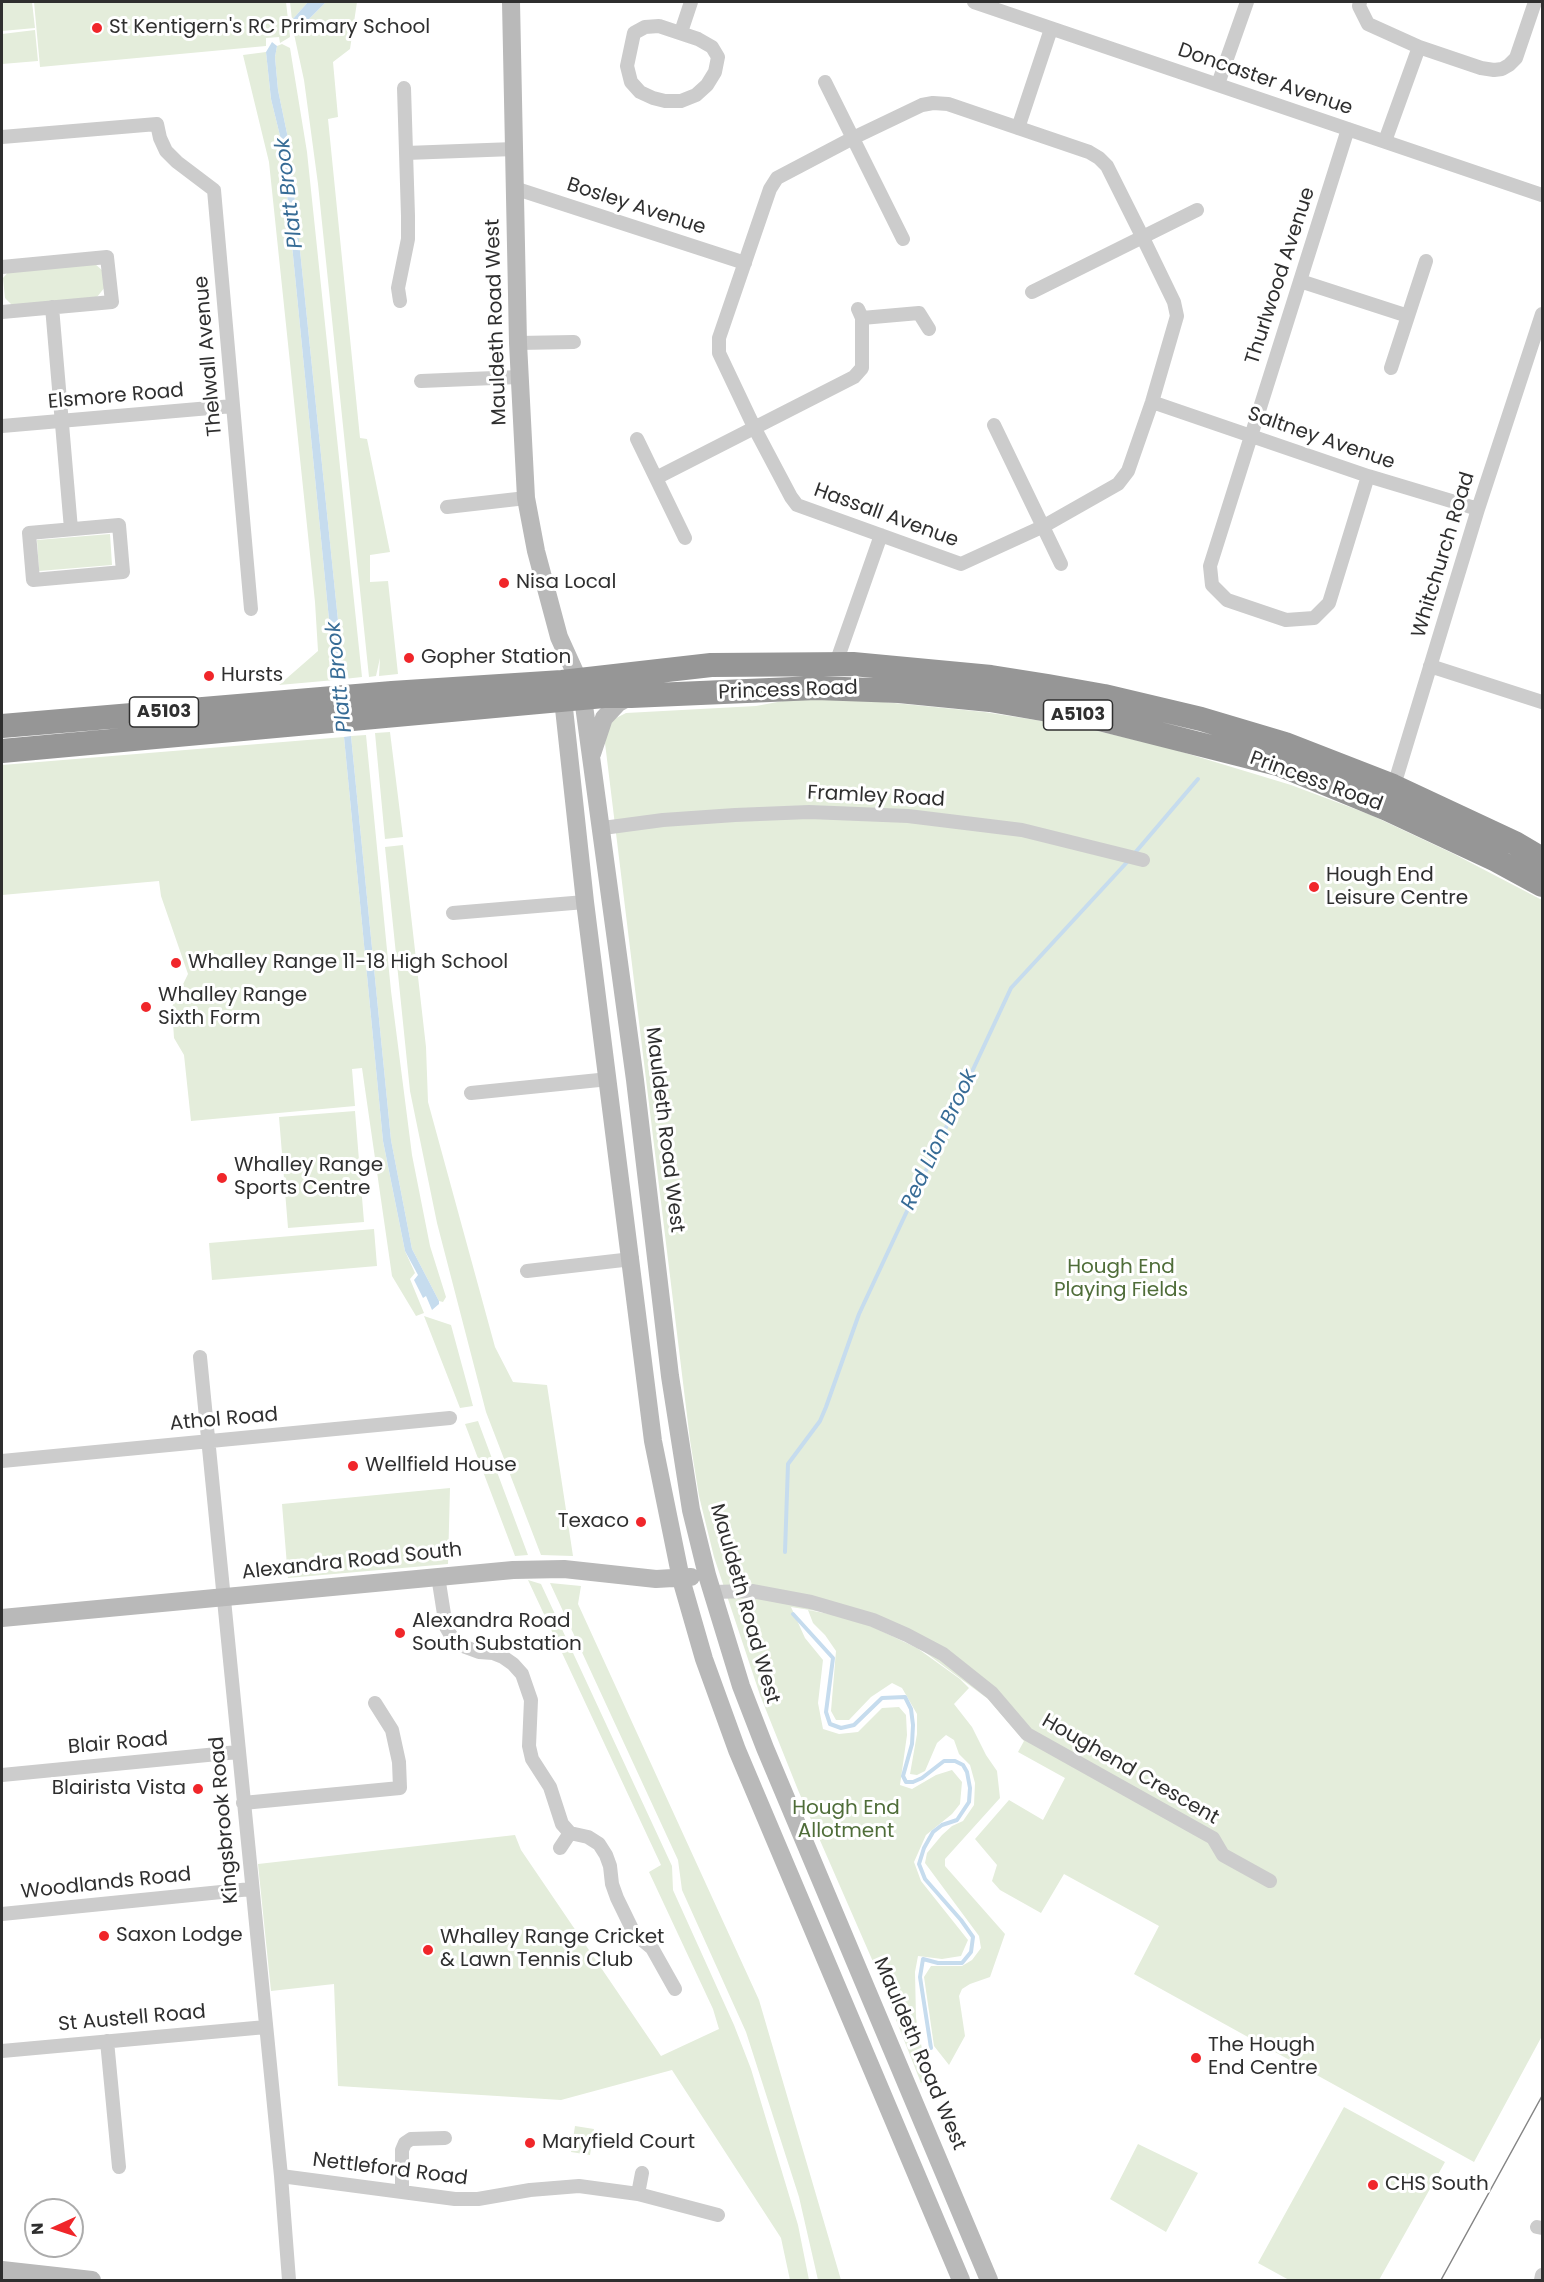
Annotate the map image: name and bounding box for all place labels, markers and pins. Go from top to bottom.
place label: St Kentigern's RC Primary School [109,16,430,40]
marker: St Kentigern's RC Primary School [90,21,104,35]
place label: Nisa Local [516,571,616,595]
marker: Nisa Local [497,576,511,590]
place label: Gopher Station [421,646,571,670]
marker: Gopher Station [402,651,416,665]
place label: Hursts [221,664,283,688]
marker: Hursts [202,669,216,683]
place label: Hough End Leisure Centre [1326,864,1468,911]
marker: Hough End Leisure Centre [1307,880,1321,894]
place label: Whalley Range 11-18 High School [188,951,508,975]
marker: Whalley Range 11-18 High School [169,956,183,970]
place label: Whalley Range Sixth Form [158,984,307,1031]
marker: Whalley Range Sixth Form [139,1000,153,1014]
place label: Whalley Range Sports Centre [234,1154,383,1201]
marker: Whalley Range Sports Centre [215,1171,229,1185]
place label: Wellfield House [365,1454,517,1478]
marker: Wellfield House [346,1459,360,1473]
place label: Texaco [558,1510,629,1534]
marker: Texaco [634,1515,648,1529]
place label: Alexandra Road South Substation [412,1610,582,1657]
marker: Alexandra Road South Substation [393,1626,407,1640]
place label: Blairista Vista [52,1777,186,1801]
marker: Blairista Vista [191,1782,205,1796]
place label: Saxon Lodge [116,1924,243,1948]
place label: Whalley Range Cricket & Lawn Tennis Club [440,1926,664,1973]
marker: Saxon Lodge [97,1929,111,1943]
marker: Whalley Range Cricket & Lawn Tennis Club [421,1943,435,1957]
place label: The Hough End Centre [1208,2034,1318,2081]
marker: The Hough End Centre [1189,2051,1203,2065]
place label: Maryfield Court [542,2131,695,2155]
marker: Maryfield Court [523,2136,537,2150]
place label: CHS South [1385,2173,1489,2197]
marker: CHS South [1366,2178,1380,2192]

